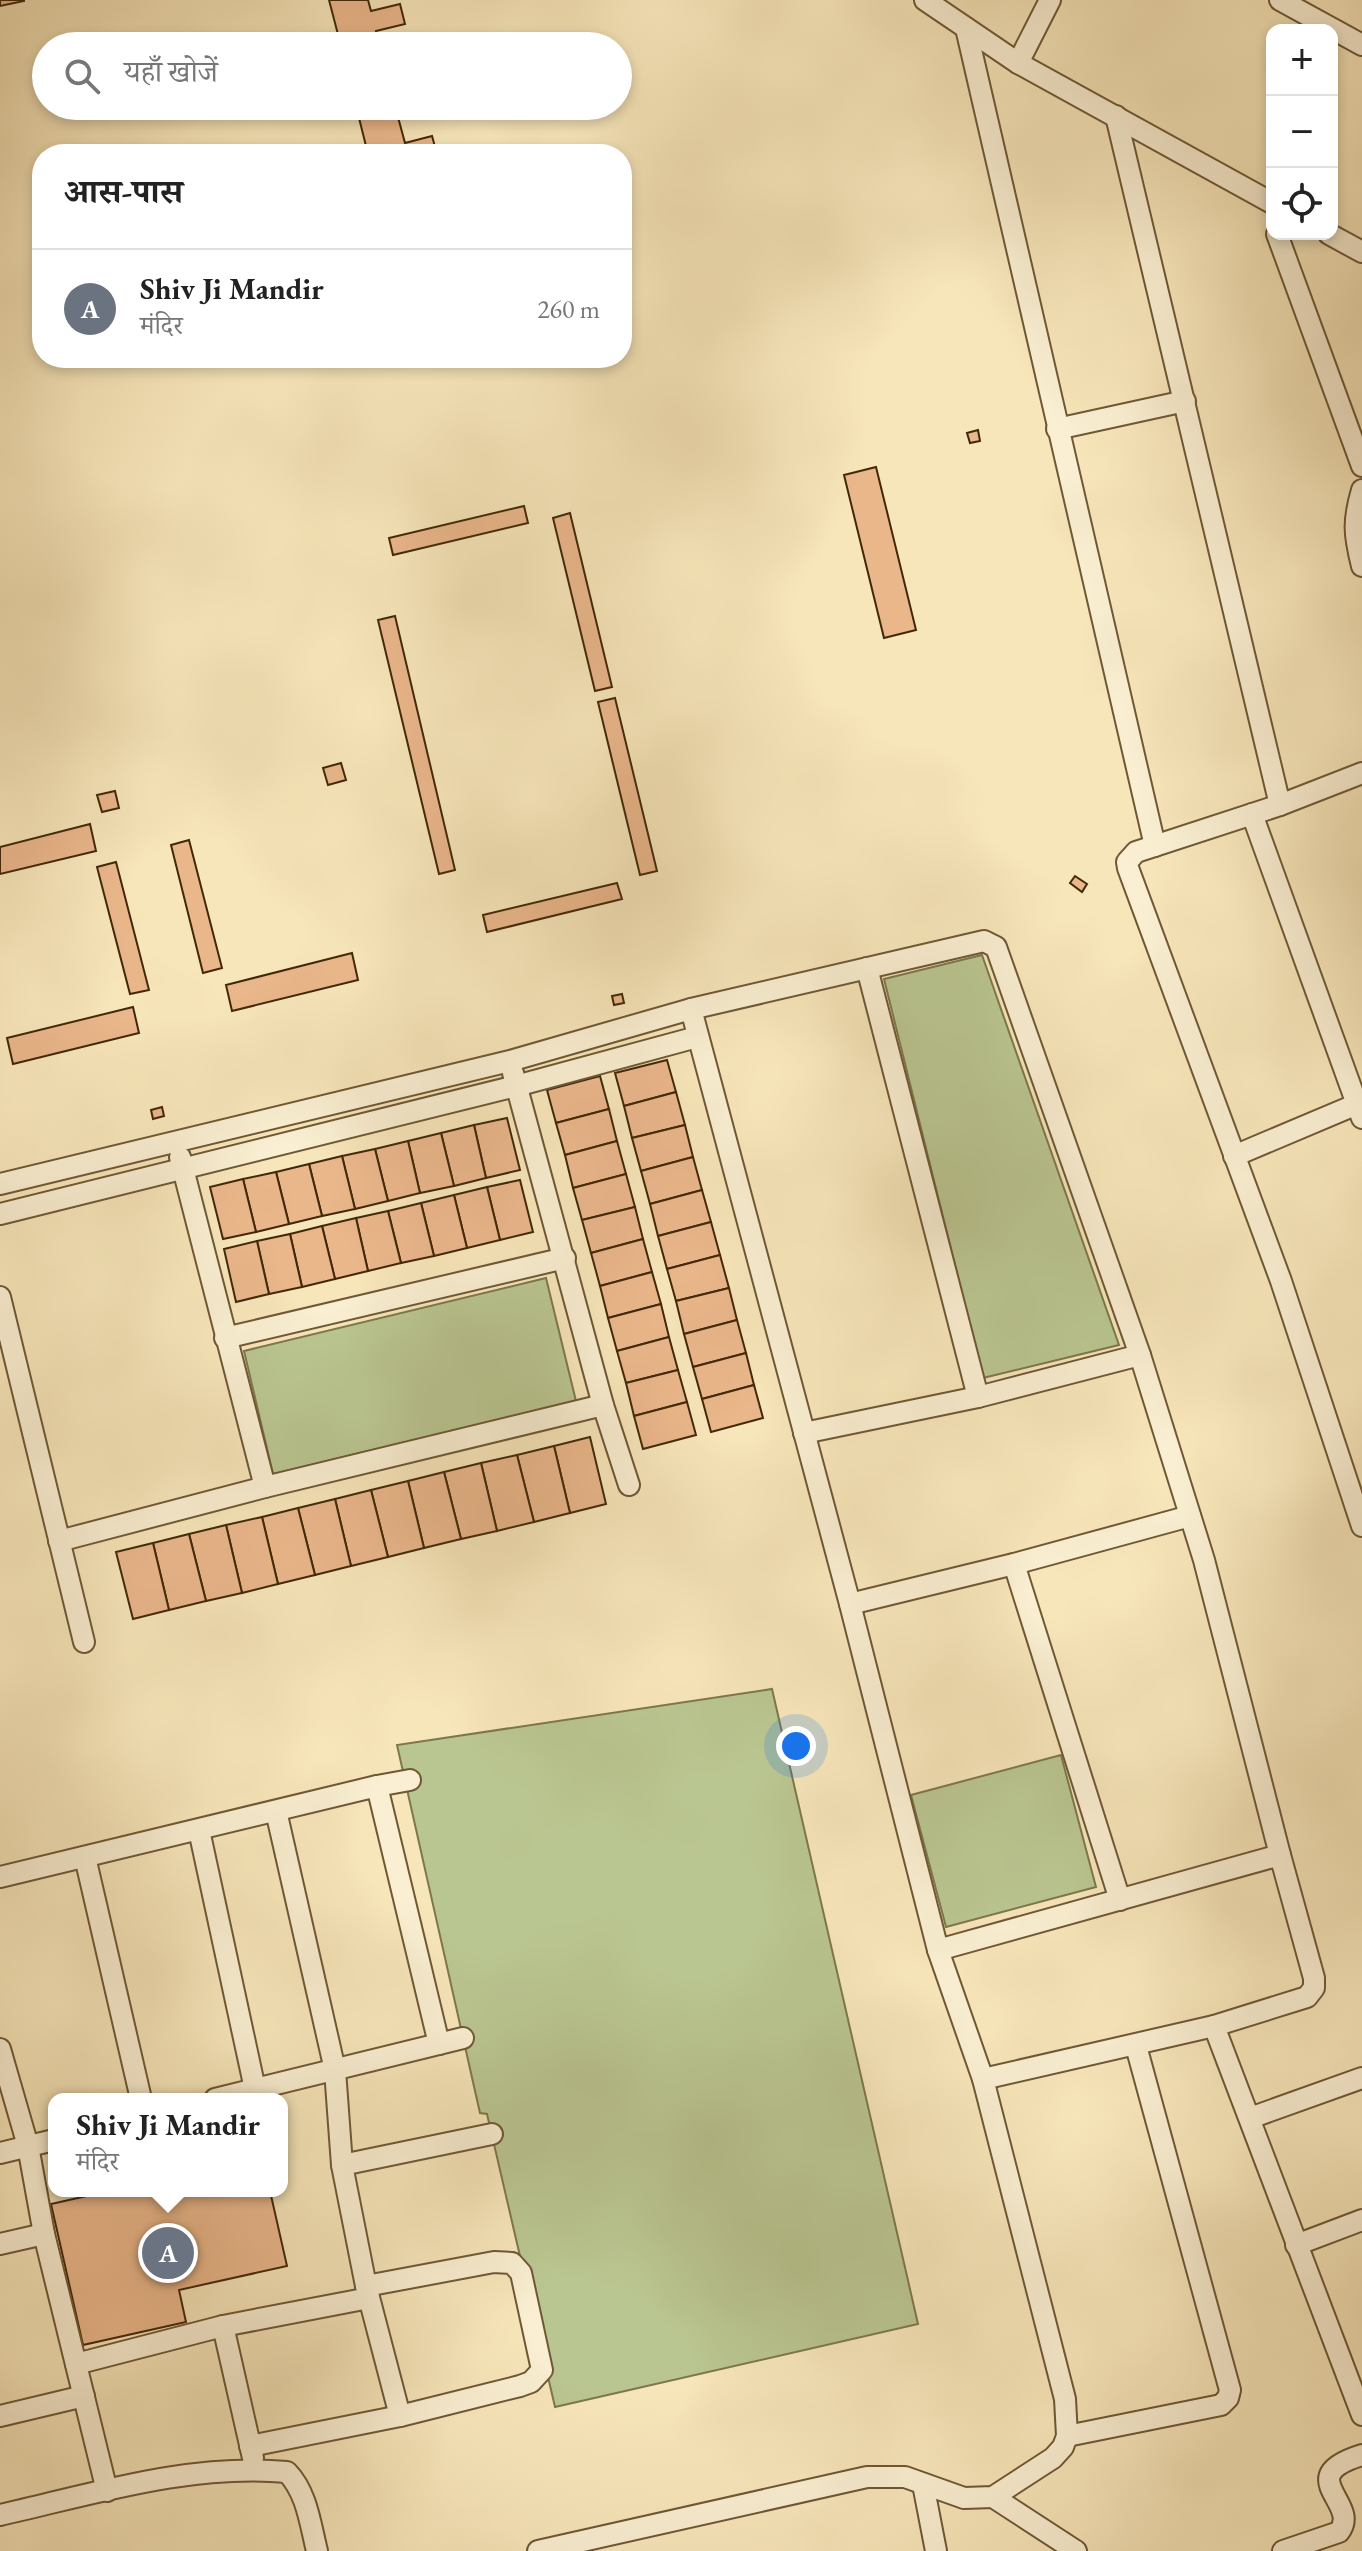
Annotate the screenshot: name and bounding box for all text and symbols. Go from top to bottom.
map controls [1266,24,1338,240]
button: + [1266,24,1338,96]
search box [32,32,632,120]
text: यहाँ खोजें [124,52,218,91]
icon: search [60,54,104,98]
button: − [1266,96,1338,168]
button: locate [1266,168,1338,240]
text: आस-पास [64,169,183,213]
text: Shiv Ji Mandir [140,269,324,308]
text: A [81,292,99,326]
text: 260 m [537,292,600,326]
text: मंदिर [140,308,183,342]
your location [776,1726,816,1766]
popup [48,2093,288,2197]
text: Shiv Ji Mandir [76,2105,260,2144]
text: मंदिर [76,2144,119,2178]
pin: A [142,2223,194,2283]

